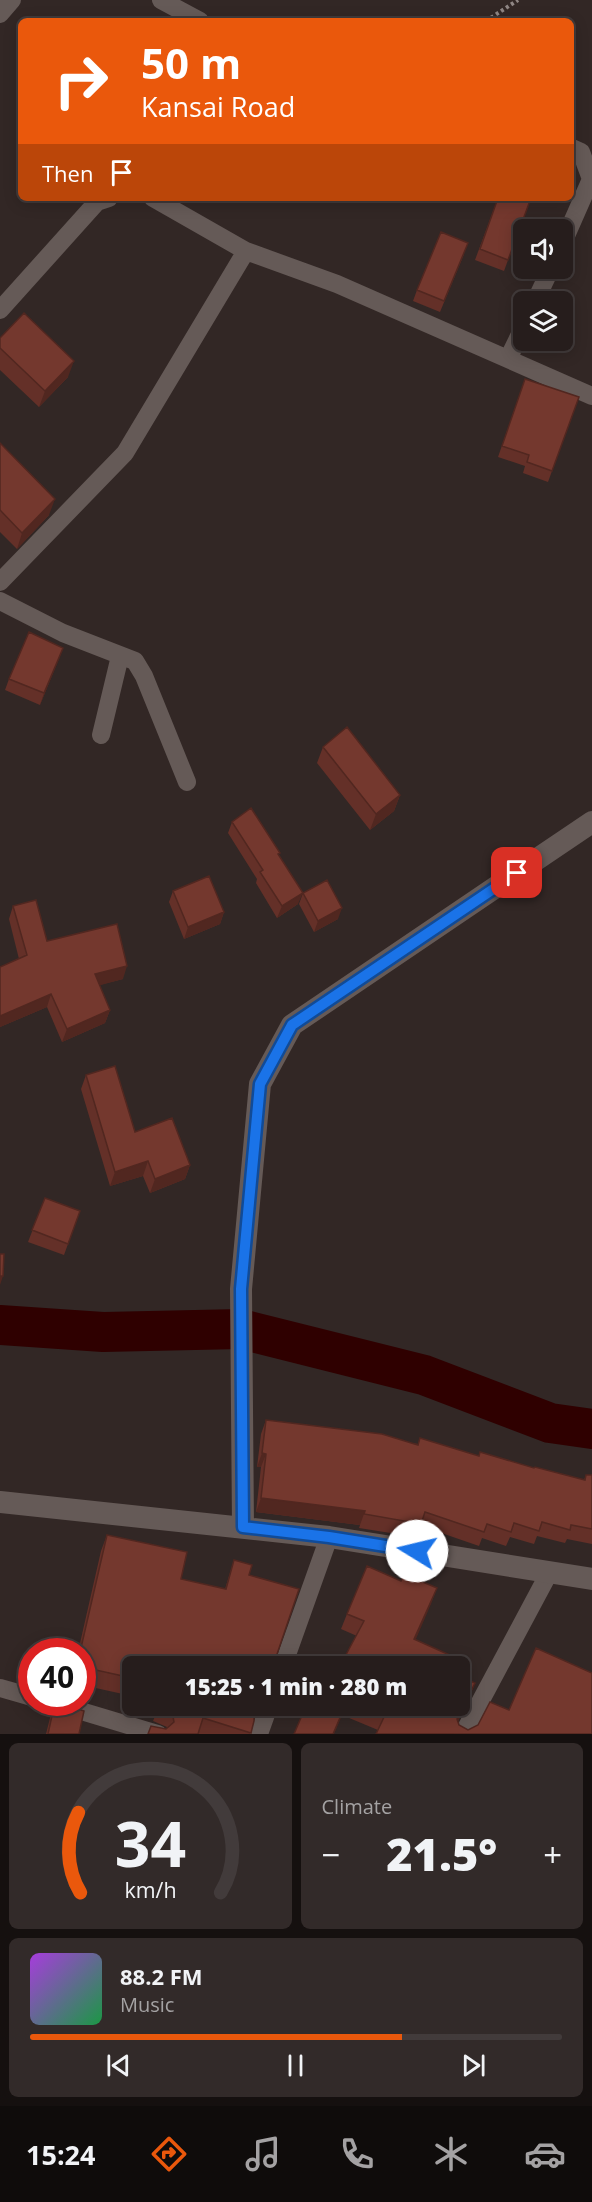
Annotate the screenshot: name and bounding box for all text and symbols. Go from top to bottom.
text: 50 m [141,34,241,91]
icon: right [42,42,120,120]
text: Kansai Road [141,88,295,125]
icon: arrive [105,156,138,189]
text: Then [42,158,93,188]
map controls [513,219,573,351]
button: sound [513,219,573,279]
button: layers [513,291,573,351]
pin [491,847,542,898]
icon: arrive [500,856,533,889]
position arrow [385,1519,449,1583]
speed limit sign: 40 [18,1638,96,1716]
text: 15:25 · 1 min · 280 m [185,1671,407,1701]
text: Climate [322,1793,392,1820]
text: 34 [115,1800,186,1885]
text: 21.5° [386,1823,497,1884]
text: − [322,1832,340,1877]
text: + [543,1832,562,1877]
text: km/h [124,1875,176,1904]
text: 88.2 FM [120,1961,203,1991]
text: Music [120,1991,174,2018]
icon: previous [102,2049,135,2082]
icon: pause [279,2049,312,2082]
icon: next [457,2049,490,2082]
icon: directions [148,2133,190,2175]
icon: music [242,2133,284,2175]
icon: phone [336,2133,378,2175]
icon: climate [430,2133,472,2175]
icon: car [524,2133,566,2175]
text: 15:24 [26,2136,95,2173]

